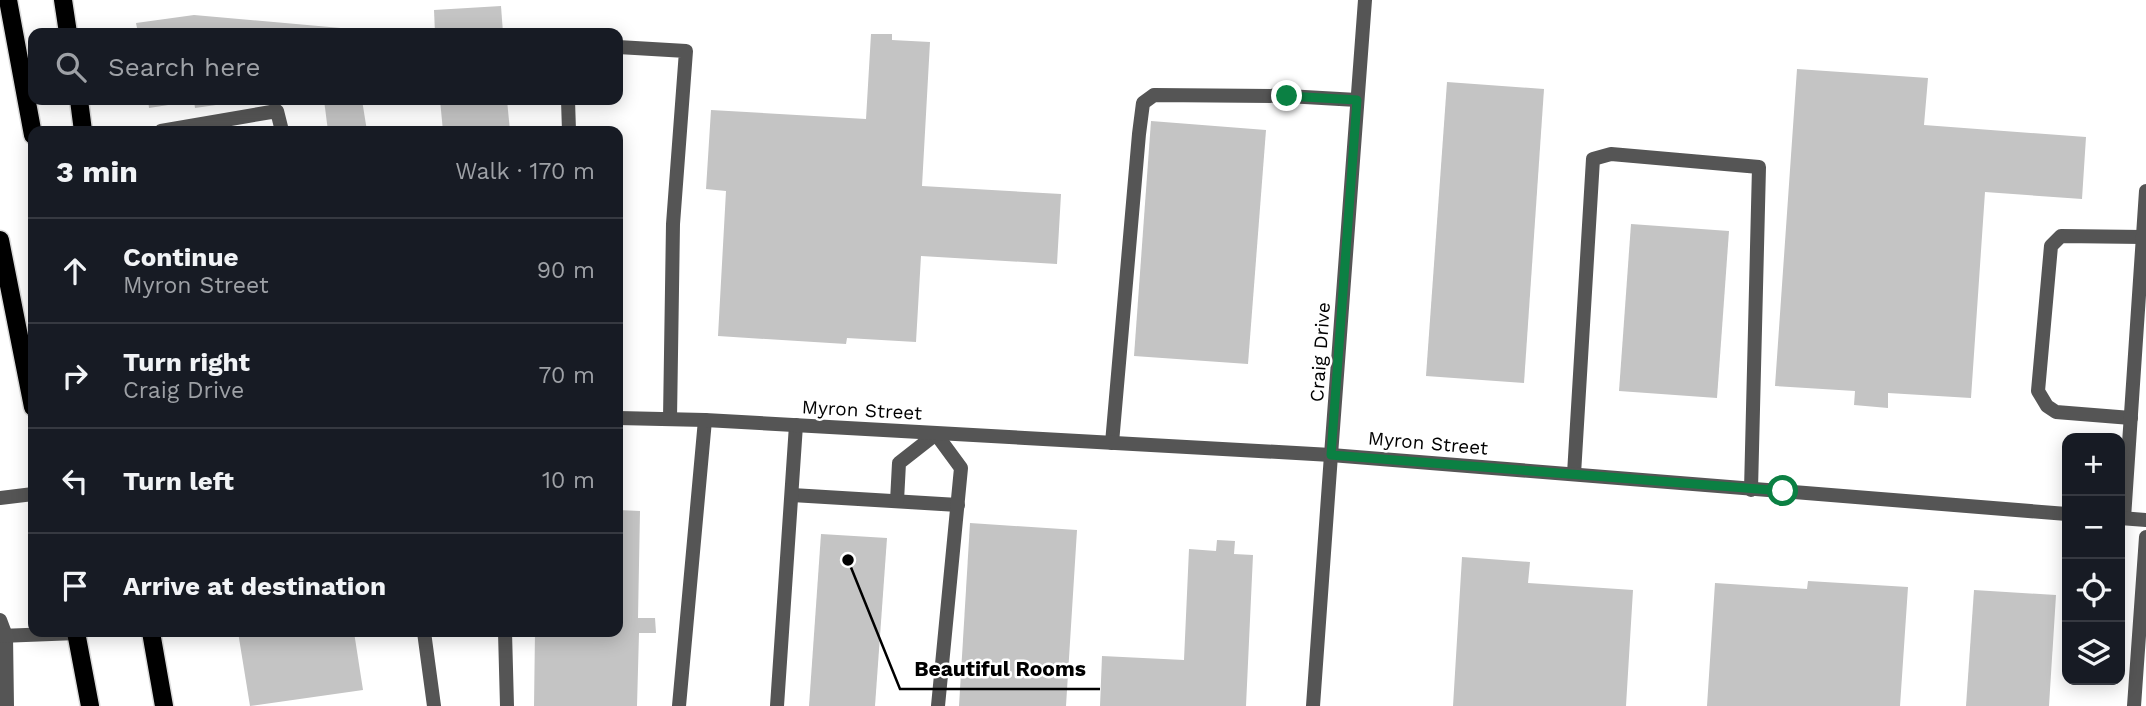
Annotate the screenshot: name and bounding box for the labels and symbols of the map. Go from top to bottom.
route end [1271,80,1302,111]
street label: Craig Drive [1305,301,1335,403]
street label: Myron Street [801,395,923,425]
street label: Myron Street [1367,426,1489,460]
route start [1767,475,1798,506]
callout: Beautiful Rooms [900,647,1100,689]
text: Beautiful Rooms [914,656,1086,681]

